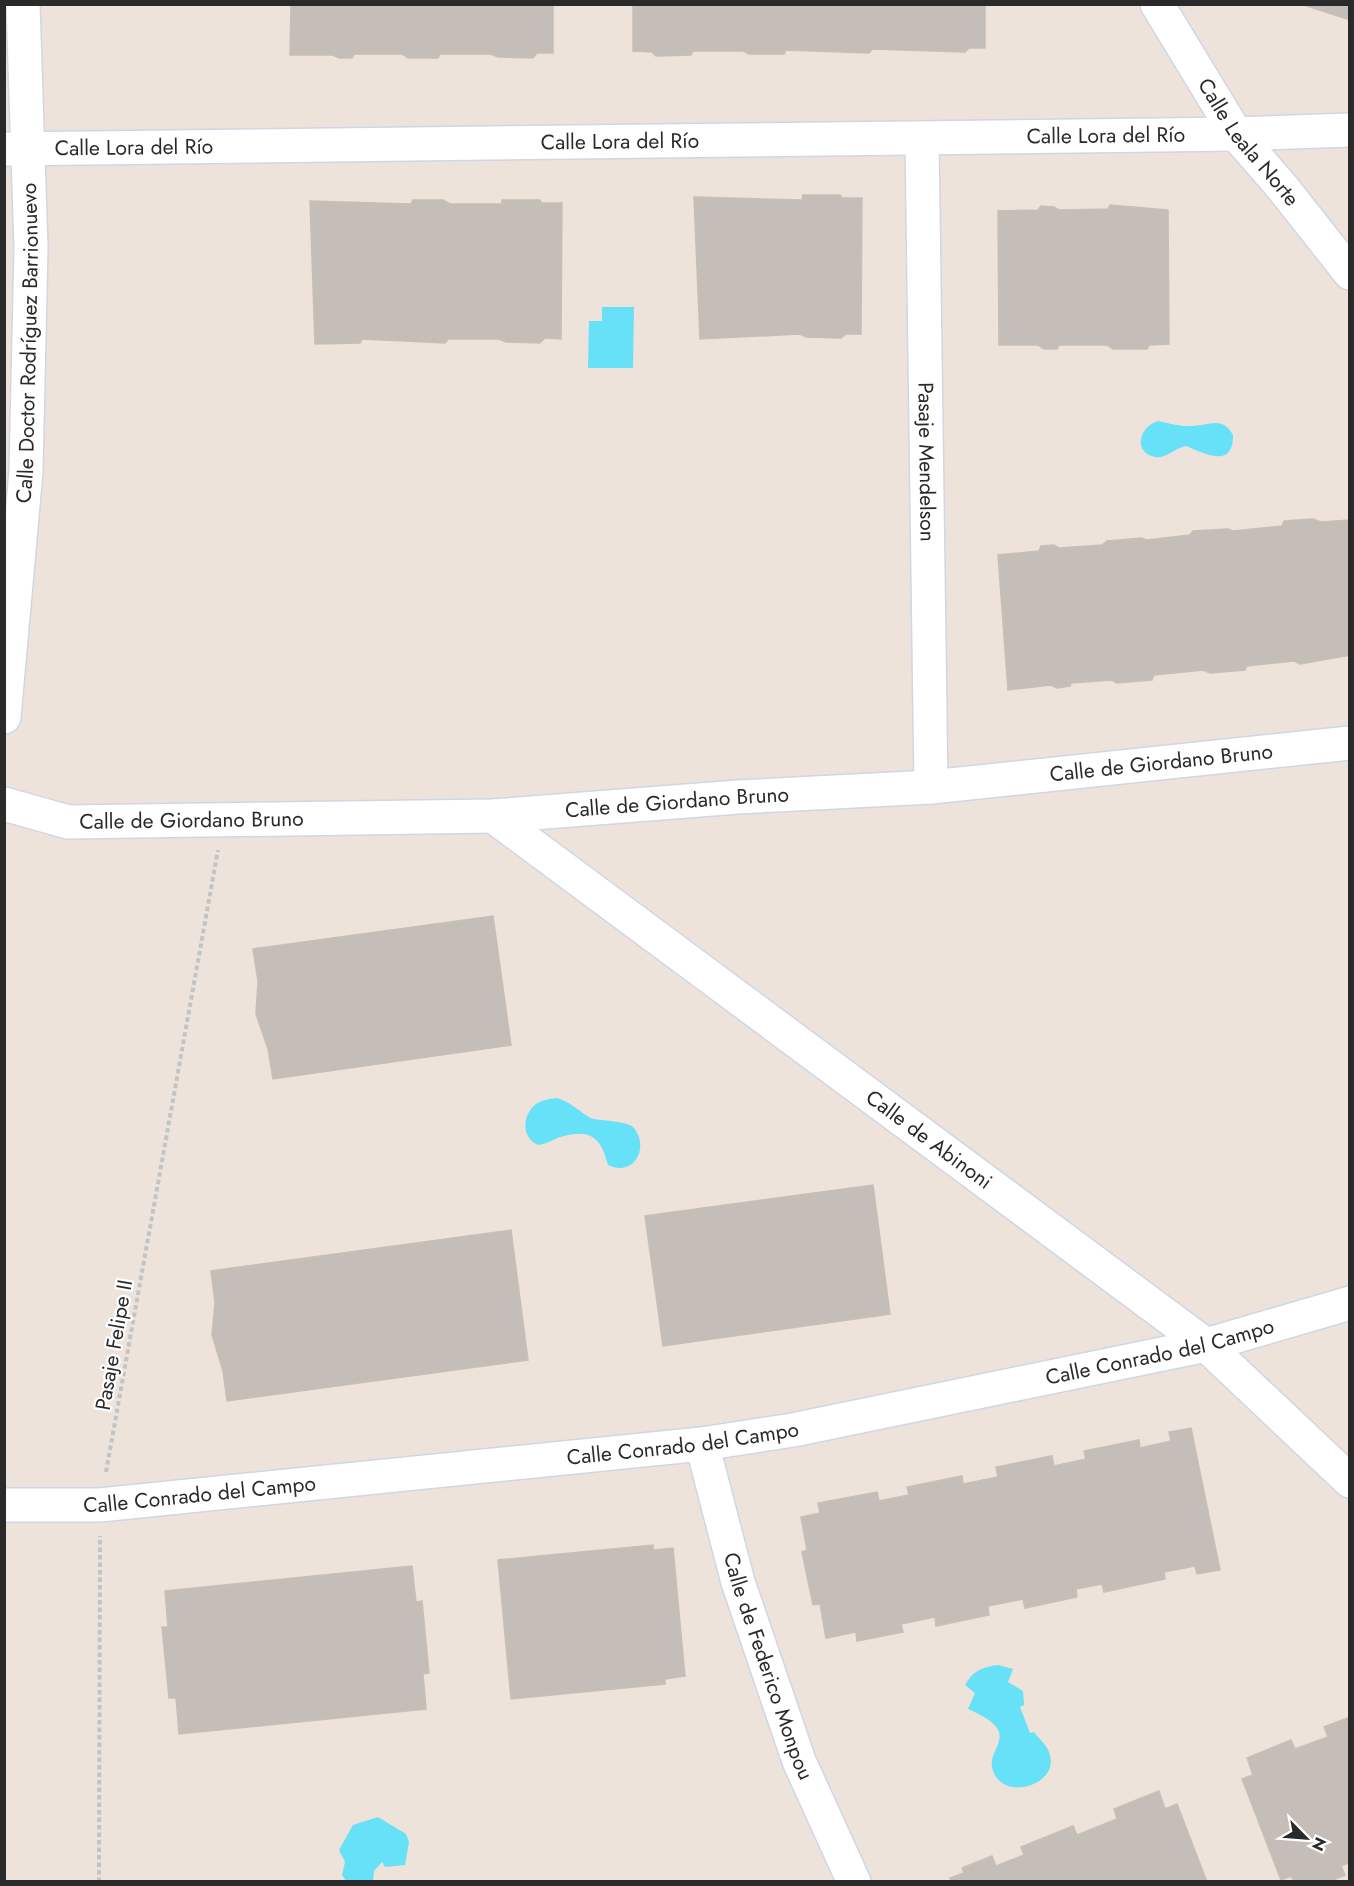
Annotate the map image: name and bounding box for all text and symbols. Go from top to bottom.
street label: Calle Leala Norte [1190,72,1307,213]
street label: Calle Lora del Río [1026,120,1185,152]
street label: Calle Lora del Río [541,126,699,157]
street label: Calle Lora del Río [55,131,213,163]
street label: Calle Doctor Rodríguez Barrionuevo [8,182,46,505]
street label: Pasaje Mendelson [910,382,943,542]
street label: Calle de Giordano Bruno [1048,736,1274,789]
street label: Calle de Giordano Bruno [564,779,790,825]
street label: Calle de Giordano Bruno [79,804,304,837]
street label: Calle de Abinoni [860,1083,999,1197]
street label: Pasaje Felipe II [88,1277,140,1413]
street label: Calle Conrado del Campo [1043,1311,1277,1393]
street label: Calle Conrado del Campo [565,1414,801,1473]
street label: Calle Conrado del Campo [83,1468,317,1520]
street label: Calle de Federico Monpou [716,1549,821,1785]
north arrow [1276,1808,1336,1868]
text: N [1306,1834,1332,1855]

